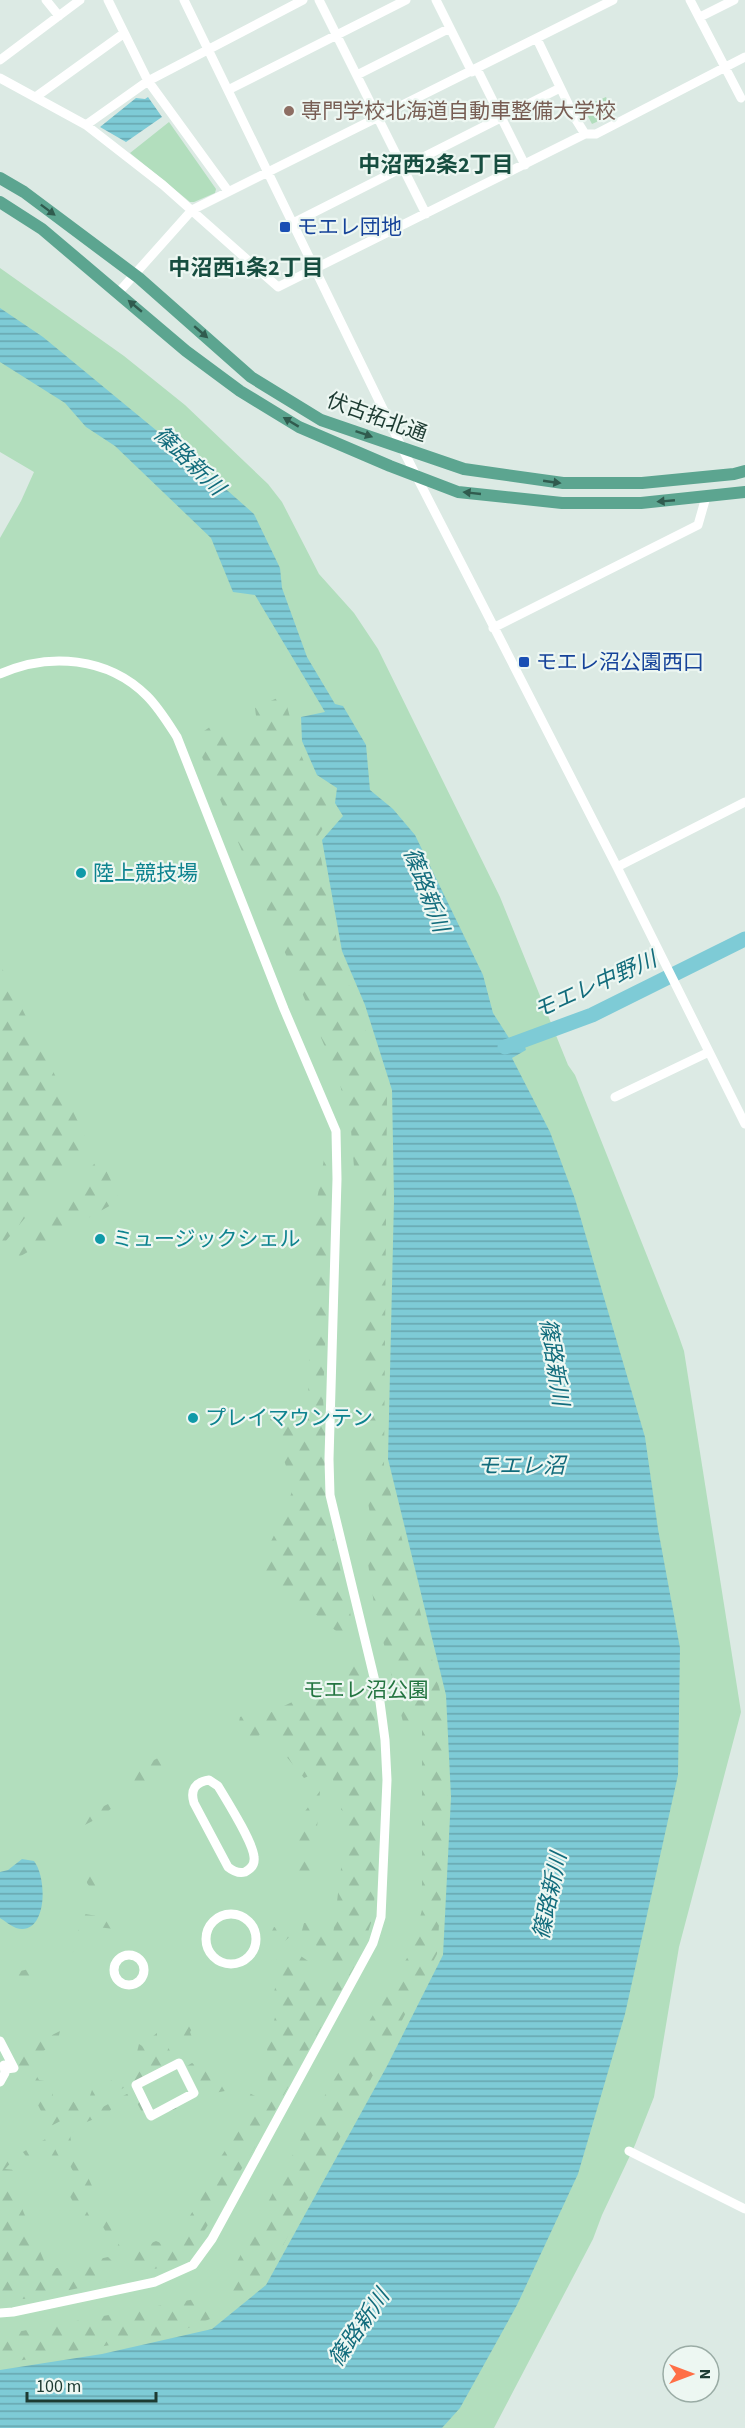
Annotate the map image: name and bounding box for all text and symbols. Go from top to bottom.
place label: 専門学校北海道自動車整備大学校 [301,96,616,126]
marker: 専門学校北海道自動車整備大学校 [282,104,296,118]
district label: 中沼西2条2丁目 [358,149,514,181]
one-way arrow [41,204,56,216]
place label: モエレ団地 [297,212,402,242]
marker: モエレ団地 [278,220,292,234]
district label: 中沼西1条2丁目 [168,252,324,284]
one-way arrow [127,300,143,313]
one-way arrow [193,325,208,339]
street label: 伏古拓北通 [323,385,431,449]
one-way arrow [283,417,299,428]
water label: 篠路新川 [146,419,233,504]
one-way arrow [355,430,373,440]
one-way arrow [543,477,562,486]
one-way arrow [462,488,481,498]
one-way arrow [657,496,676,506]
place label: モエレ沼公園西口 [536,647,704,677]
marker: モエレ沼公園西口 [517,655,531,669]
water label: 篠路新川 [395,843,457,939]
place label: 陸上競技場 [93,858,198,888]
marker: 陸上競技場 [74,866,88,880]
water label: モエレ中野川 [528,943,664,1026]
place label: ミュージックシェル [112,1224,301,1254]
marker: ミュージックシェル [93,1232,107,1246]
water label: 篠路新川 [531,1316,577,1410]
place label: プレイマウンテン [205,1403,373,1433]
marker: プレイマウンテン [186,1411,200,1425]
water label: モエレ沼 [477,1450,568,1482]
park label: モエレ沼公園 [303,1675,429,1705]
water label: 篠路新川 [525,1848,575,1942]
water label: 篠路新川 [321,2281,398,2373]
north arrow [661,2344,721,2404]
scale bar [27,2365,156,2403]
text: N [694,2369,716,2379]
text: 100 m [36,2374,81,2399]

